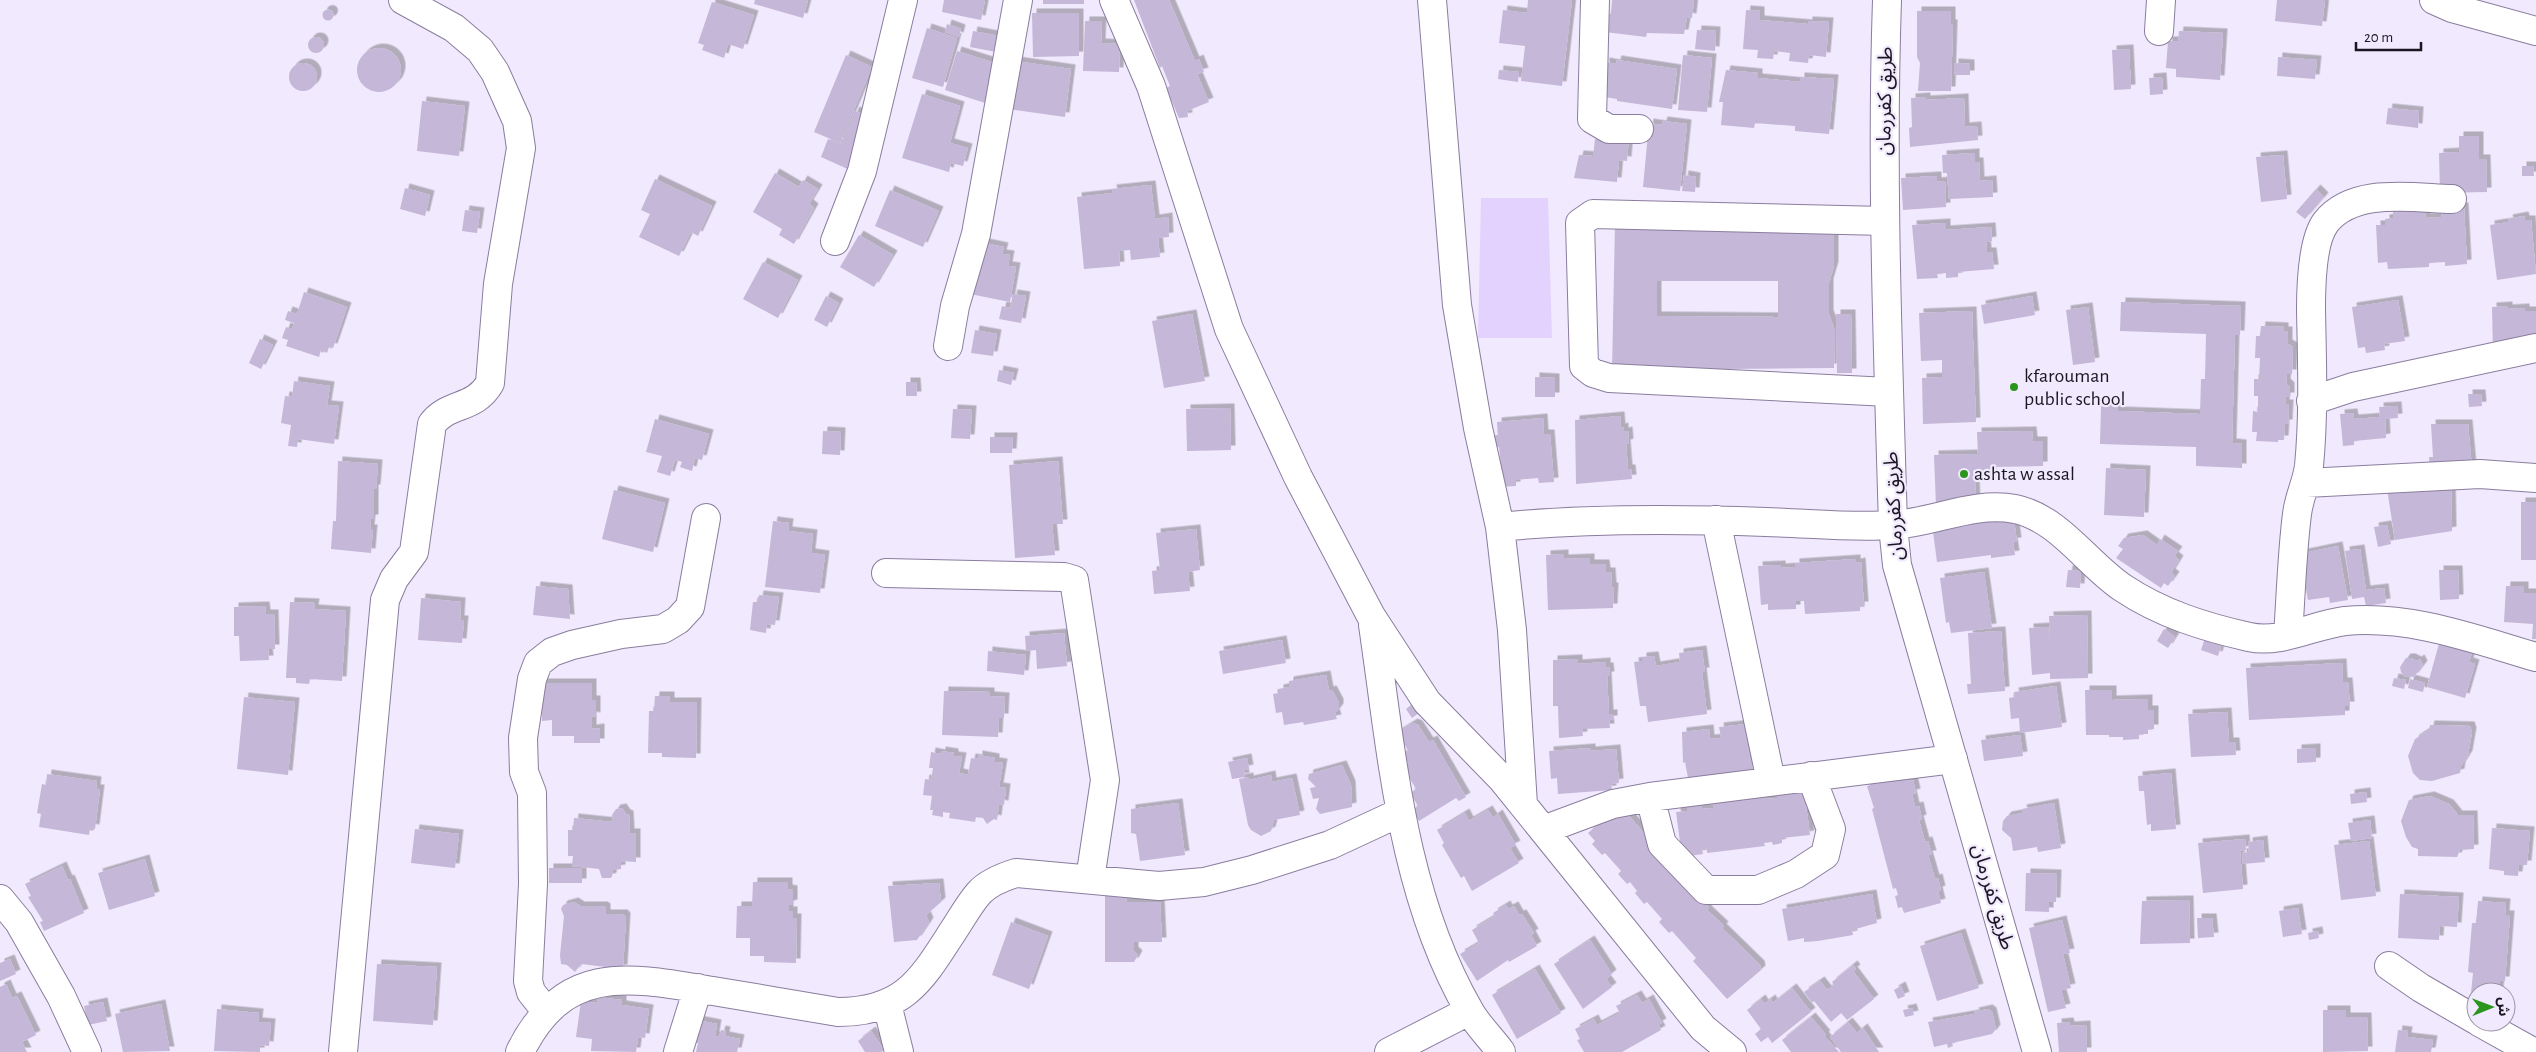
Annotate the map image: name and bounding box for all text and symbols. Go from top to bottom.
scale bar [2356,20,2421,52]
text: 20 m [2364,30,2393,45]
street label: طريق كفررمان [1874,46,1898,156]
place label: kfarouman public school [2024,366,2126,409]
marker: kfarouman public school [2008,381,2020,393]
street label: طريق كفررمان [1881,451,1909,561]
place label: ashta w assal [1974,464,2075,484]
marker: ashta w assal [1958,468,1970,480]
street label: طريق كفررمان [1966,842,2018,953]
north arrow [2466,982,2516,1032]
text: ش [2496,997,2510,1017]

